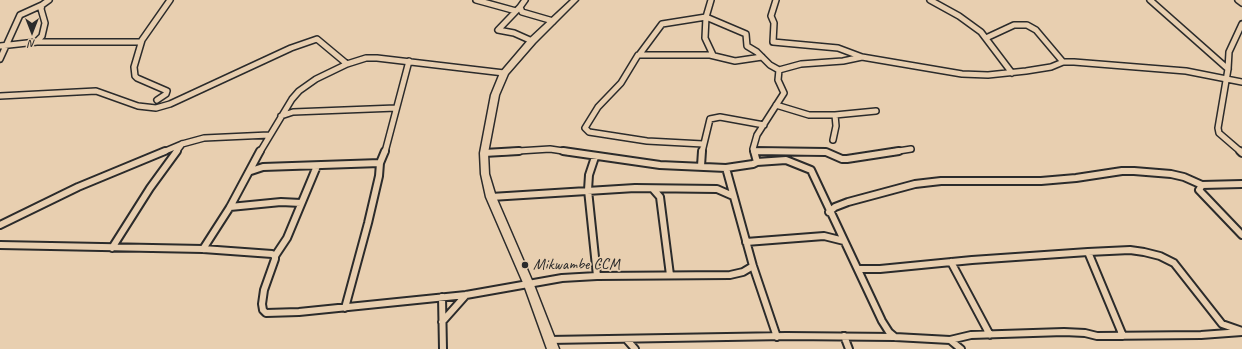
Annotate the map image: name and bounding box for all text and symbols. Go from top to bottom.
north arrow [12,12,52,52]
text: N [29,37,35,51]
place label: Mikwambe CCM [533,255,620,275]
marker: Mikwambe CCM [520,260,530,270]

